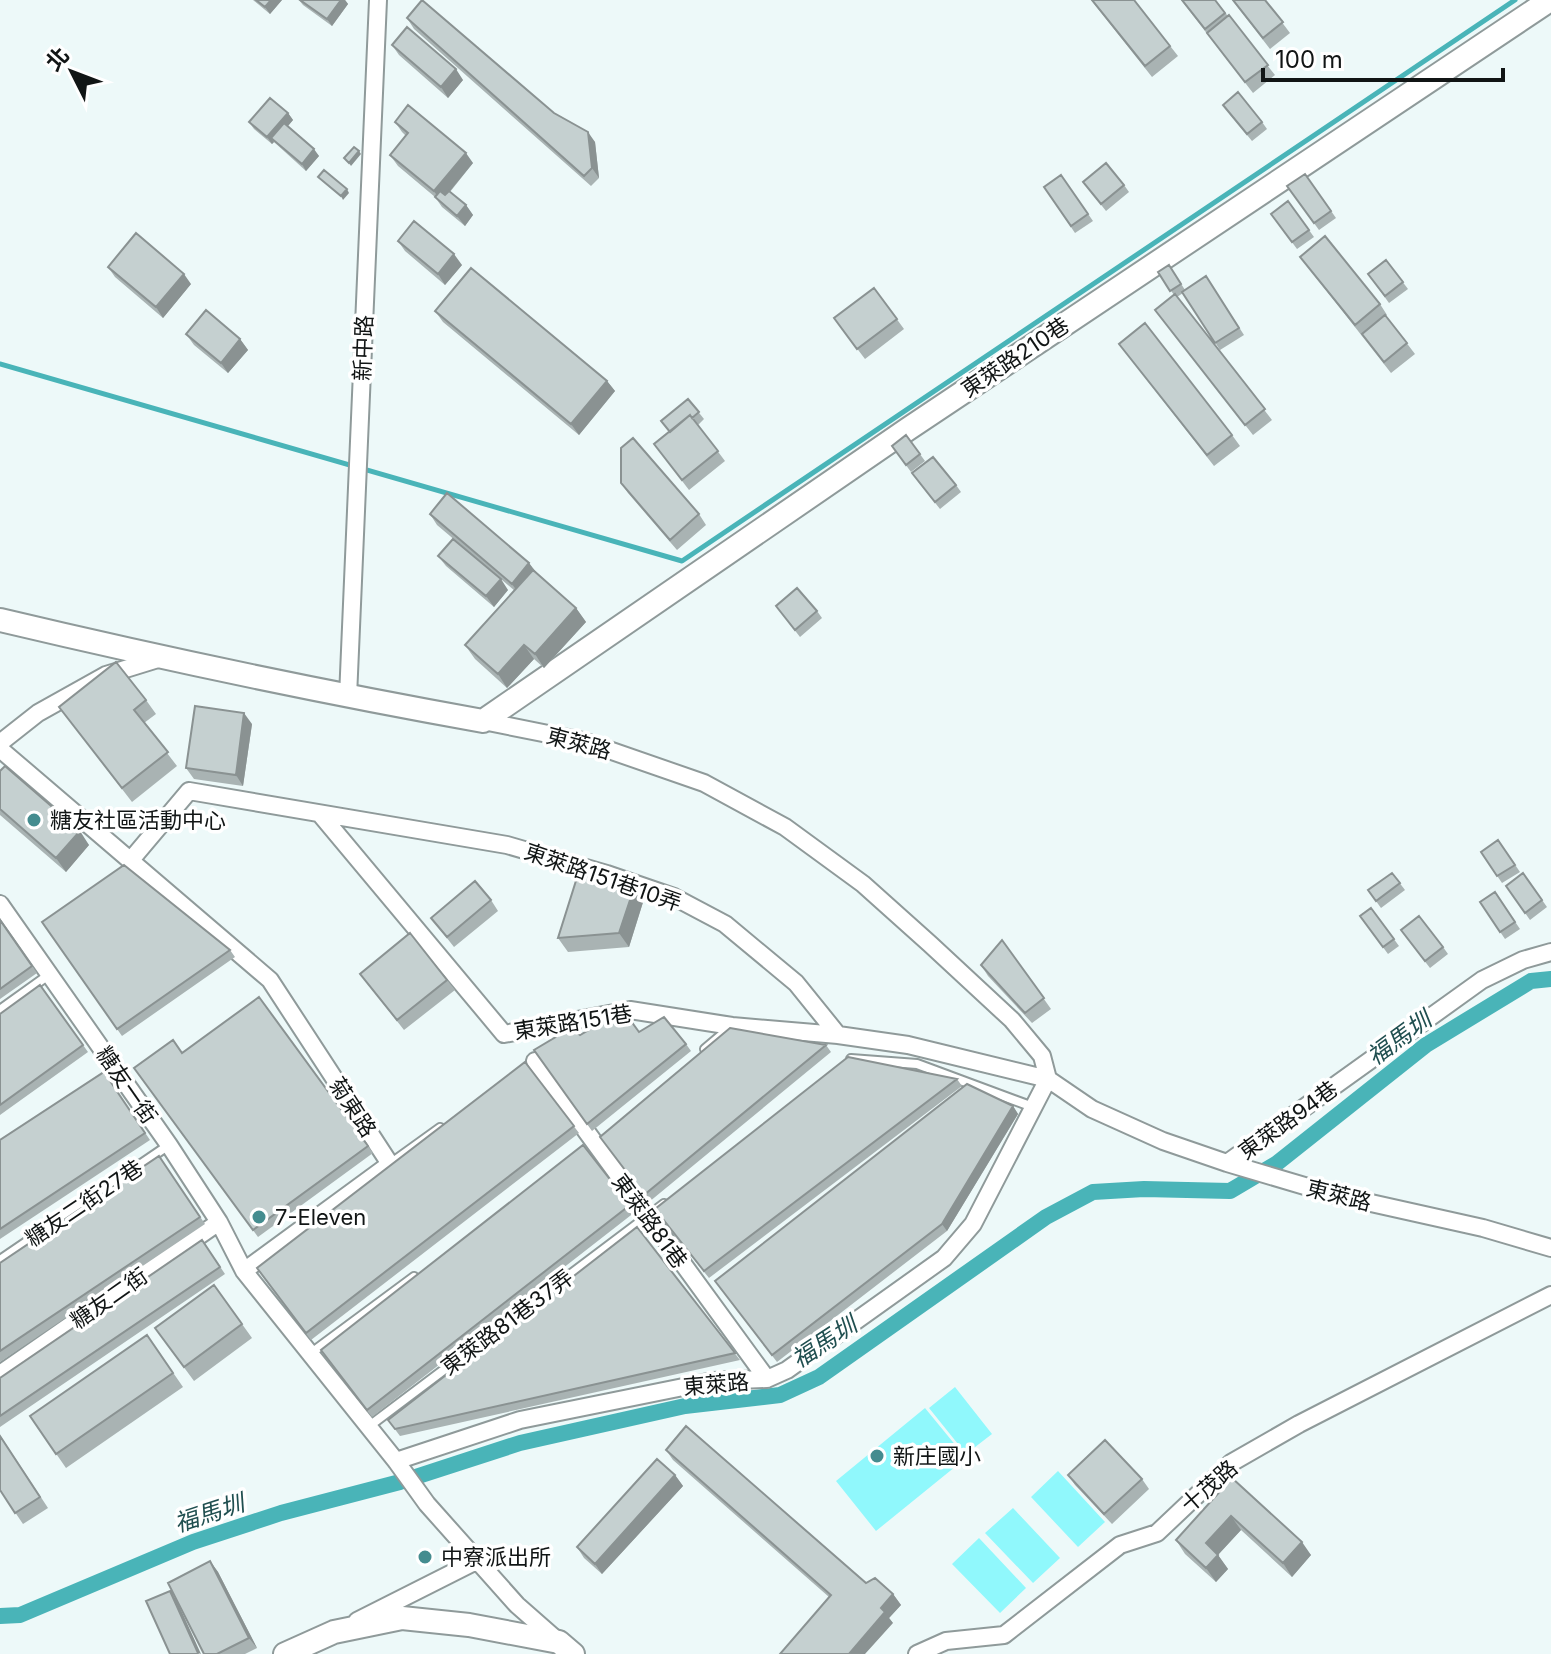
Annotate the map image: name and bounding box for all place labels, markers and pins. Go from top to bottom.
place label: 糖友社區活動中心 [50,807,226,833]
marker: 糖友社區活動中心 [25,811,43,829]
place label: 7-Eleven [275,1204,366,1230]
marker: 7-Eleven [250,1208,268,1226]
place label: 新庄國小 [893,1443,981,1469]
marker: 新庄國小 [868,1447,886,1465]
place label: 中寮派出所 [441,1544,551,1570]
marker: 中寮派出所 [416,1548,434,1566]

